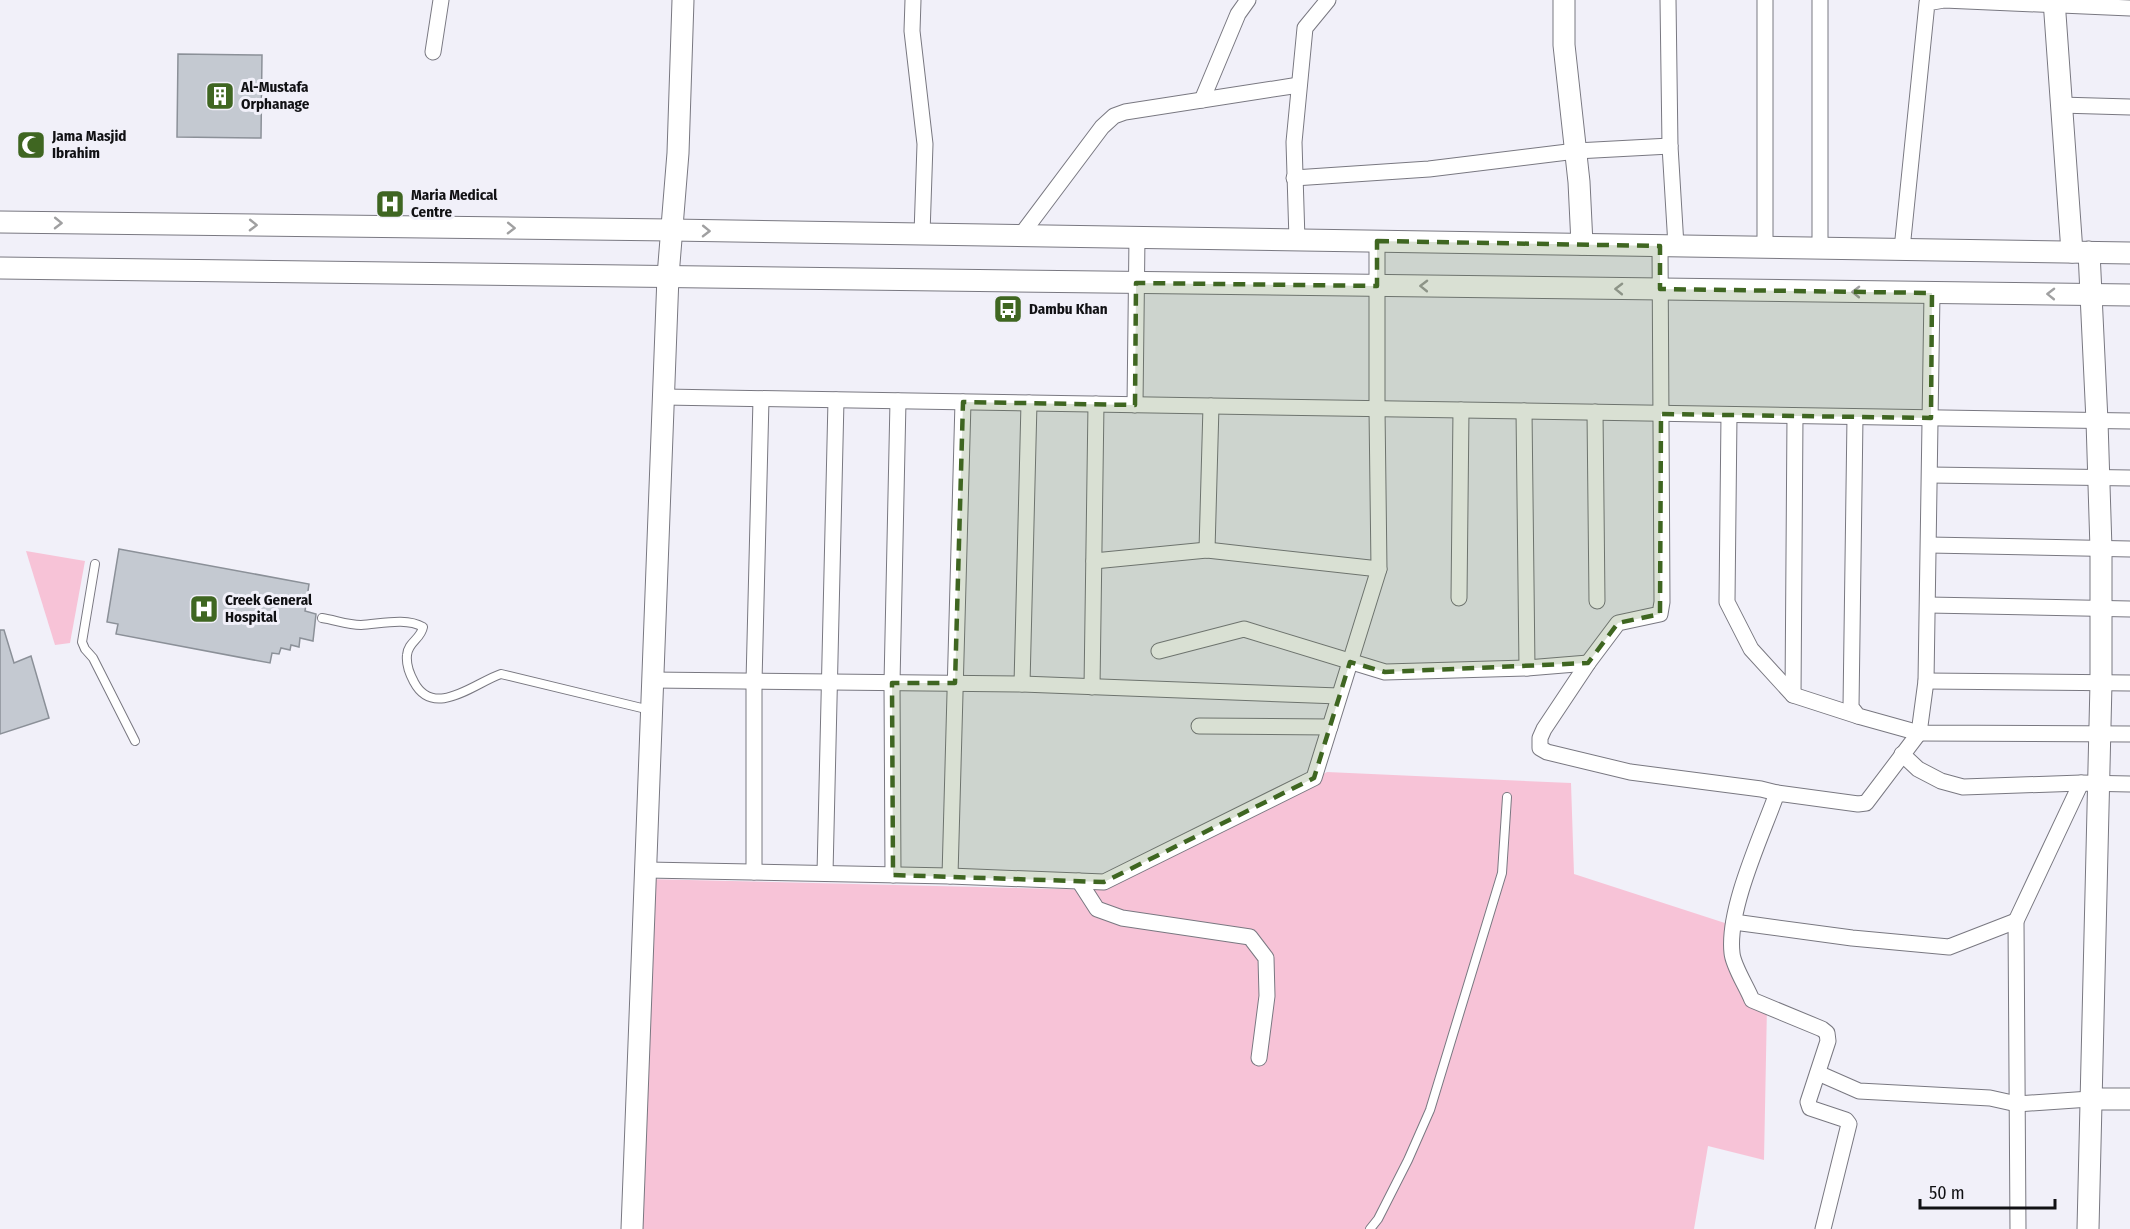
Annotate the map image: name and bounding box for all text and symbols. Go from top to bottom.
place label: Al-Mustafa Orphanage [240,78,310,113]
building icon: Al-Mustafa Orphanage [204,80,236,112]
place label: Jama Masjid Ibrahim [51,127,127,162]
mosque icon: Jama Masjid Ibrahim [15,129,47,161]
place label: Maria Medical Centre [411,186,498,221]
hospital icon: Maria Medical Centre [374,188,406,220]
one-way arrow [54,217,63,229]
one-way arrow [249,219,258,231]
one-way arrow [507,222,516,234]
one-way arrow [702,224,711,237]
one-way arrow [1419,280,1428,292]
one-way arrow [1614,283,1623,295]
one-way arrow [1851,286,1860,298]
one-way arrow [2046,288,2055,301]
bus stop icon: Dambu Khan [992,293,1024,325]
place label: Dambu Khan [1029,300,1108,318]
place label: Creek General Hospital [225,591,313,626]
hospital icon: Creek General Hospital [188,593,220,625]
scale bar [1920,1172,2055,1210]
text: 50 m [1929,1182,1965,1204]

